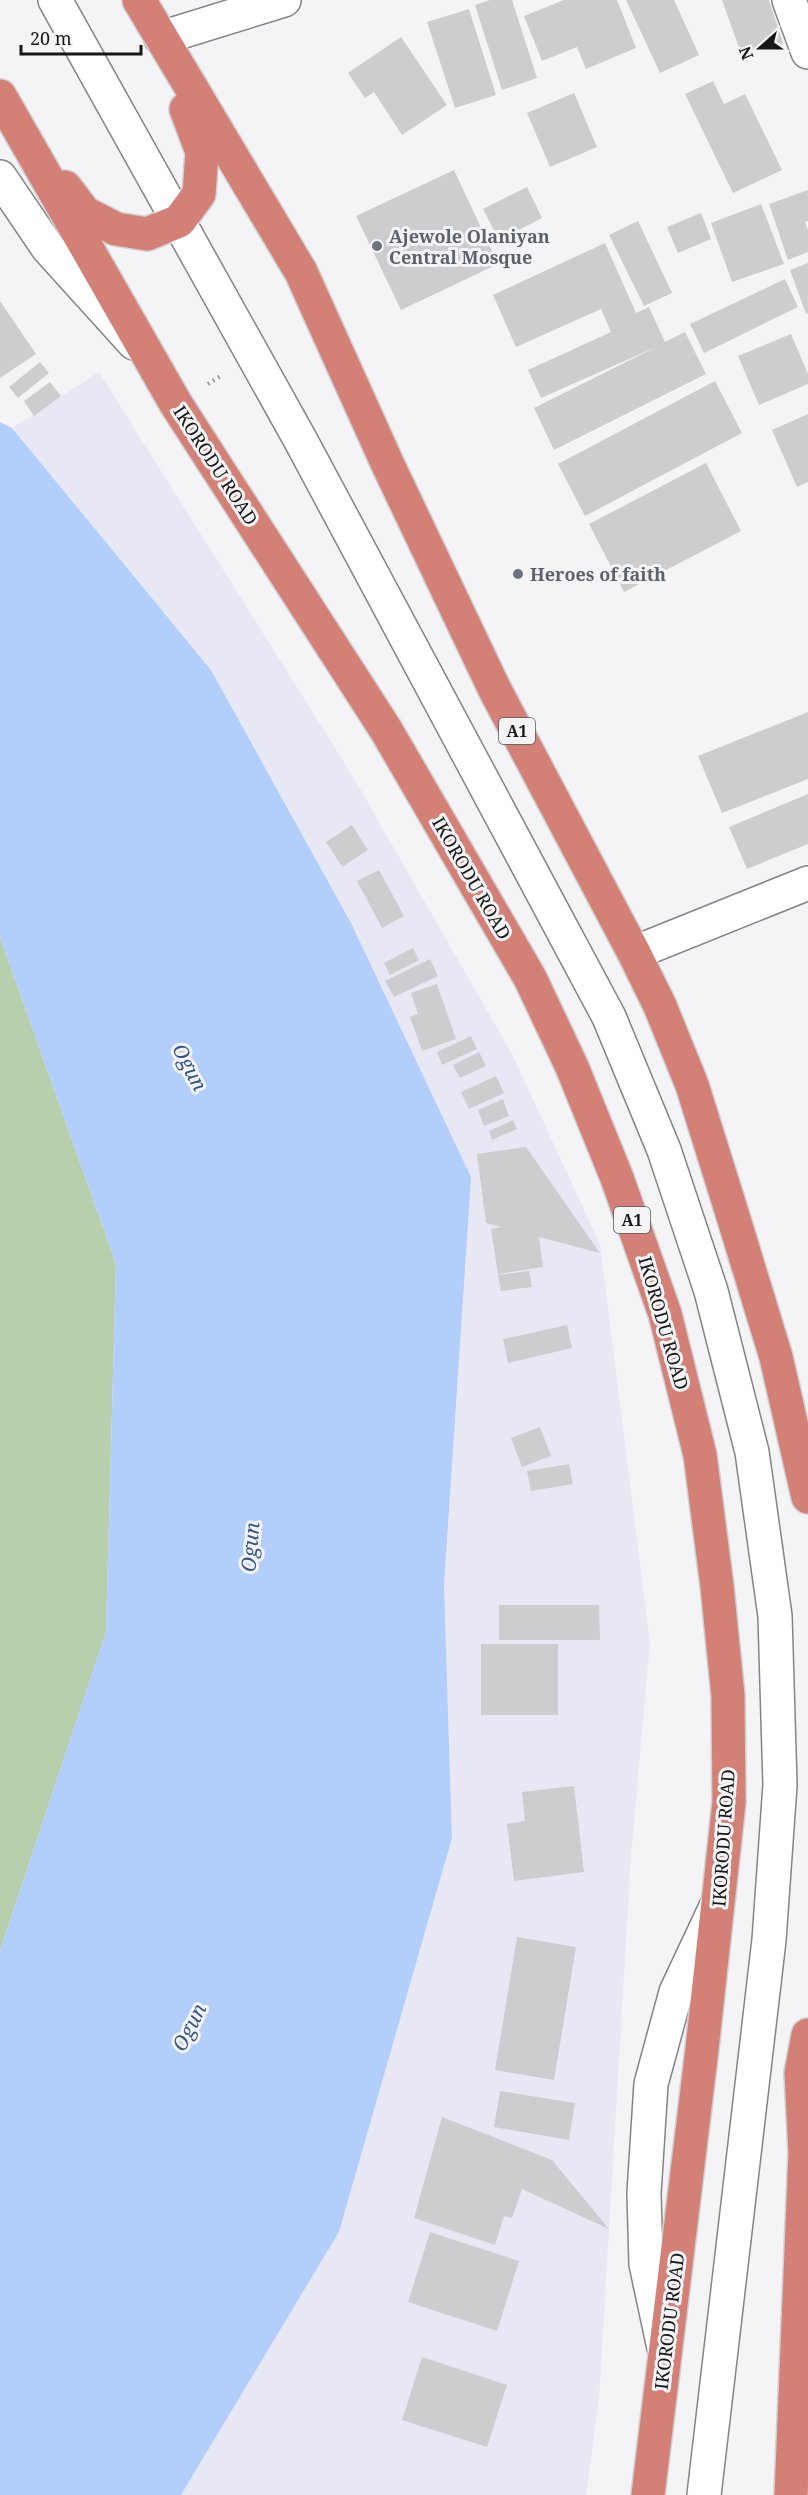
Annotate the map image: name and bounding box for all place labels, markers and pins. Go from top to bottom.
place label: Ajewole Olaniyan Central Mosque [389,224,550,269]
marker: Ajewole Olaniyan Central Mosque [370,239,384,253]
place label: Heroes of faith [530,562,666,586]
marker: Heroes of faith [511,567,525,581]

